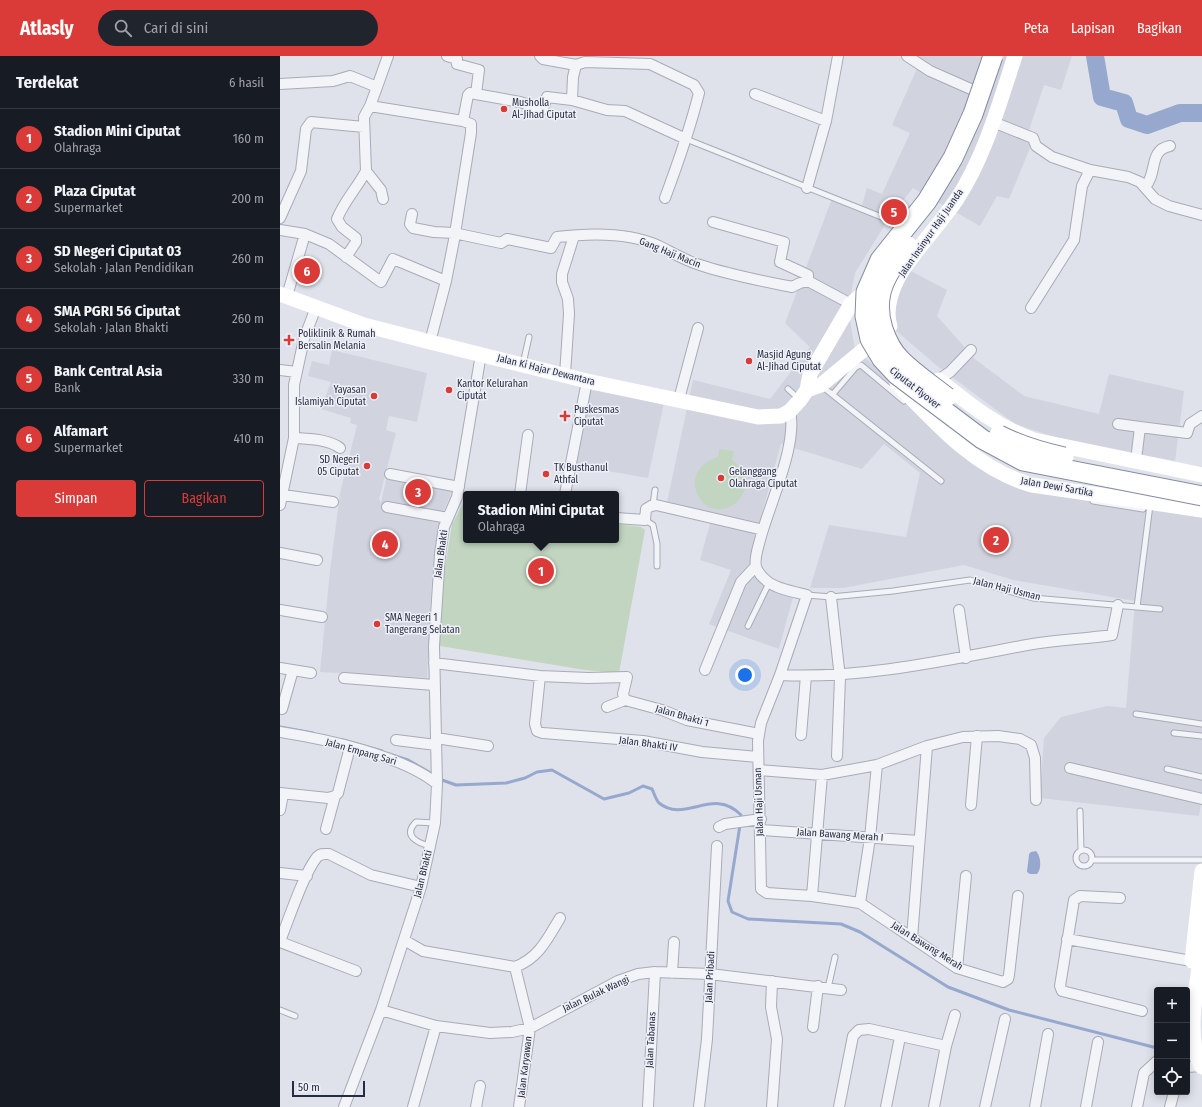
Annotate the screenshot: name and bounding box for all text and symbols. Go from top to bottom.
search box [98,10,378,46]
text: Atlasly [20,17,74,40]
icon: search [112,17,134,39]
text: Cari di sini [144,19,208,37]
text: Peta [1024,20,1049,37]
text: Lapisan [1071,20,1115,37]
text: Bagikan [1137,20,1182,37]
text: Terdekat [16,72,78,93]
text: 6 hasil [229,75,264,90]
place label: Musholla Al-Jihad Ciputat [512,97,577,121]
marker: Musholla Al-Jihad Ciputat [499,104,509,114]
text: Stadion Mini Ciputat [54,122,181,140]
text: 1 [26,131,32,146]
text: 160 m [233,131,264,146]
text: Olahraga [54,140,101,155]
text: Plaza Ciputat [54,182,136,200]
street label: Jalan Insinyur Haji Juanda [896,187,966,279]
text: 2 [26,191,32,206]
text: 200 m [232,191,264,206]
pin: 5 [881,197,907,227]
text: Supermarket [54,200,123,215]
street label: Gang Haji Macin [637,235,703,271]
text: SD Negeri Ciputat 03 [54,242,181,260]
text: 3 [26,251,32,266]
text: 260 m [232,251,264,266]
pin: 6 [294,256,320,286]
text: Sekolah · Jalan Pendidikan [54,260,194,275]
text: SMA PGRI 56 Ciputat [54,302,180,320]
text: 4 [26,311,32,326]
text: 260 m [232,311,264,326]
text: Sekolah · Jalan Bhakti [54,320,168,335]
place label: Poliklinik & Rumah Bersalin Melania [298,328,376,352]
marker: Poliklinik & Rumah Bersalin Melania [283,334,295,346]
place label: Masjid Agung Al-Jihad Ciputat [757,349,822,373]
street label: Jalan Ki Hajar Dewantara [496,352,596,388]
marker: Masjid Agung Al-Jihad Ciputat [744,356,754,366]
text: Bank Central Asia [54,362,162,380]
street label: Ciputat Flyover [887,364,943,412]
text: 5 [26,371,32,386]
text: 330 m [232,371,264,386]
place label: Kantor Kelurahan Ciputat [457,378,528,402]
text: Bank [54,380,80,395]
place label: Yayasan Islamiyah Ciputat [295,384,367,408]
marker: Kantor Kelurahan Ciputat [444,385,454,395]
marker: Yayasan Islamiyah Ciputat [369,391,379,401]
place label: Puskesmas Ciputat [574,404,619,428]
marker: Puskesmas Ciputat [559,410,571,422]
text: Alfamart [54,422,108,440]
text: 6 [26,431,32,446]
text: 410 m [234,431,264,446]
text: Supermarket [54,440,123,455]
place label: SD Negeri 05 Ciputat [317,454,360,478]
marker: SD Negeri 05 Ciputat [362,461,372,471]
place label: TK Busthanul Athfal [554,462,608,486]
place label: Gelanggang Olahraga Ciputat [729,466,798,490]
marker: TK Busthanul Athfal [541,469,551,479]
marker: Gelanggang Olahraga Ciputat [716,473,726,483]
street label: Jalan Dewi Sartika [1020,475,1094,499]
pin: 3 [405,477,431,507]
button: Simpan [16,480,136,517]
button: Bagikan [144,480,264,517]
popup [463,491,619,543]
text: Stadion Mini Ciputat [478,501,604,519]
text: Olahraga [478,519,525,534]
pin: 2 [983,525,1009,555]
pin: 4 [372,529,398,559]
street label: Jalan Bhakti [432,529,450,579]
pin: 1 [528,556,554,586]
street label: Jalan Haji Usman [972,575,1042,603]
place label: SMA Negeri 1 Tangerang Selatan [385,612,460,636]
marker: SMA Negeri 1 Tangerang Selatan [372,619,382,629]
your location [735,665,755,685]
street label: Jalan Bhakti 1 [654,703,710,729]
street label: Jalan Bhakti IV [618,734,679,754]
street label: Jalan Empang Sari [324,736,398,768]
street label: Jalan Haji Usman [752,767,766,837]
street label: Jalan Bawang Merah I [796,826,884,844]
street label: Jalan Bhakti [411,849,435,899]
street label: Jalan Bawang Merah [889,919,965,973]
street label: Jalan Pribadi [703,951,717,1003]
street label: Jalan Bulak Wangi [561,973,631,1015]
map controls [1154,987,1190,1095]
button: + [1154,987,1190,1023]
street label: Jalan Tabanas [644,1012,658,1068]
button: − [1154,1023,1190,1059]
street label: Jalan Karyawan [515,1035,535,1099]
button: locate [1154,1059,1190,1095]
scale bar [292,1079,365,1098]
text: 50 m [298,1081,320,1094]

